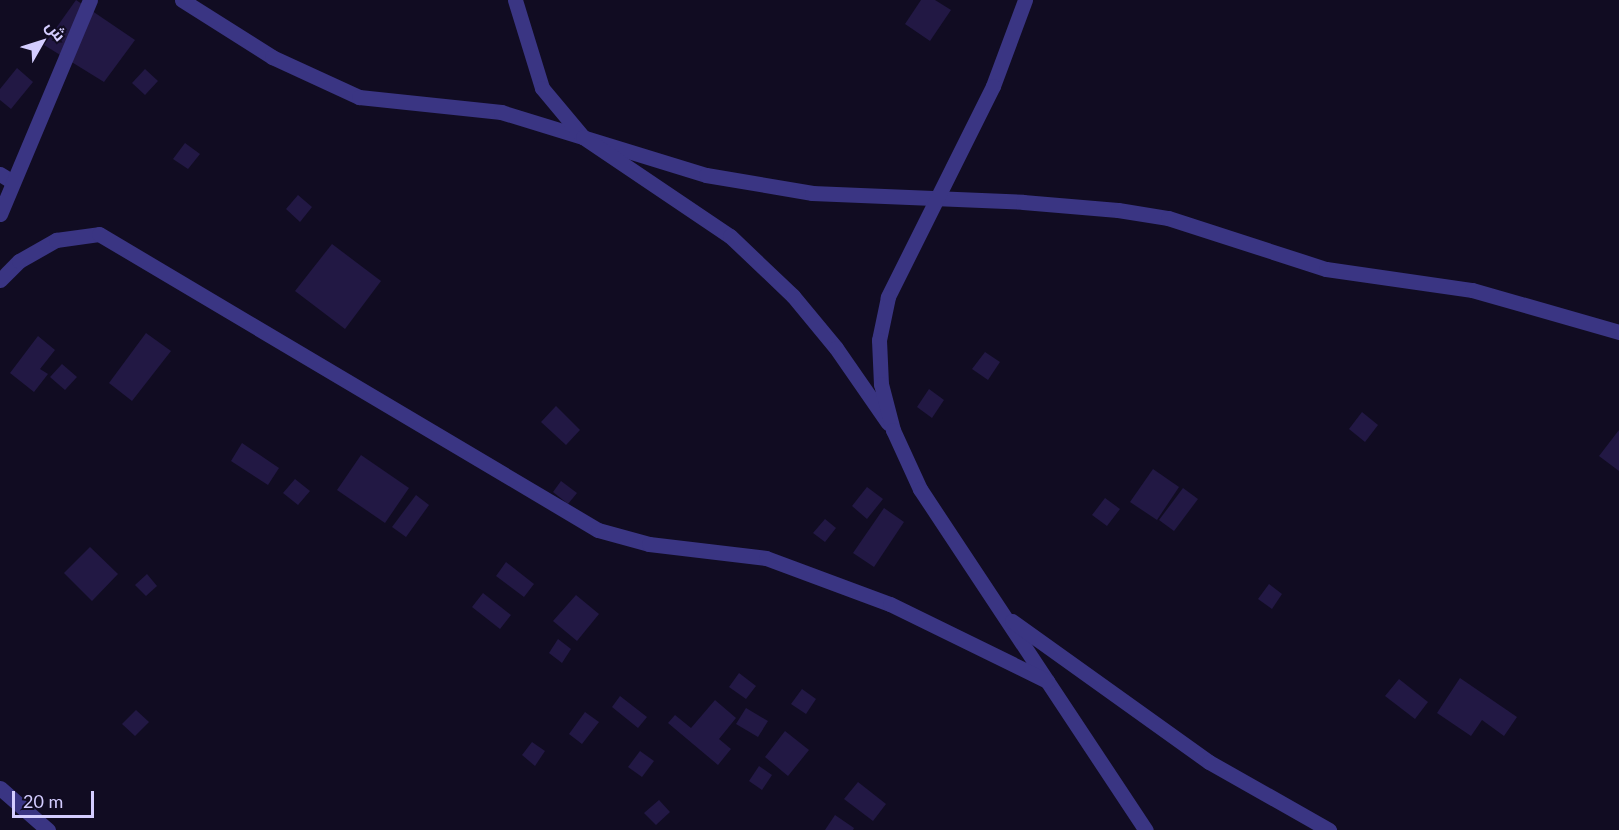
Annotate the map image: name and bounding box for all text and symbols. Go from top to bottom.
north arrow [12,12,72,72]
text: ش [43,16,70,44]
scale bar [15,779,98,817]
text: 20 m [23,790,63,812]

